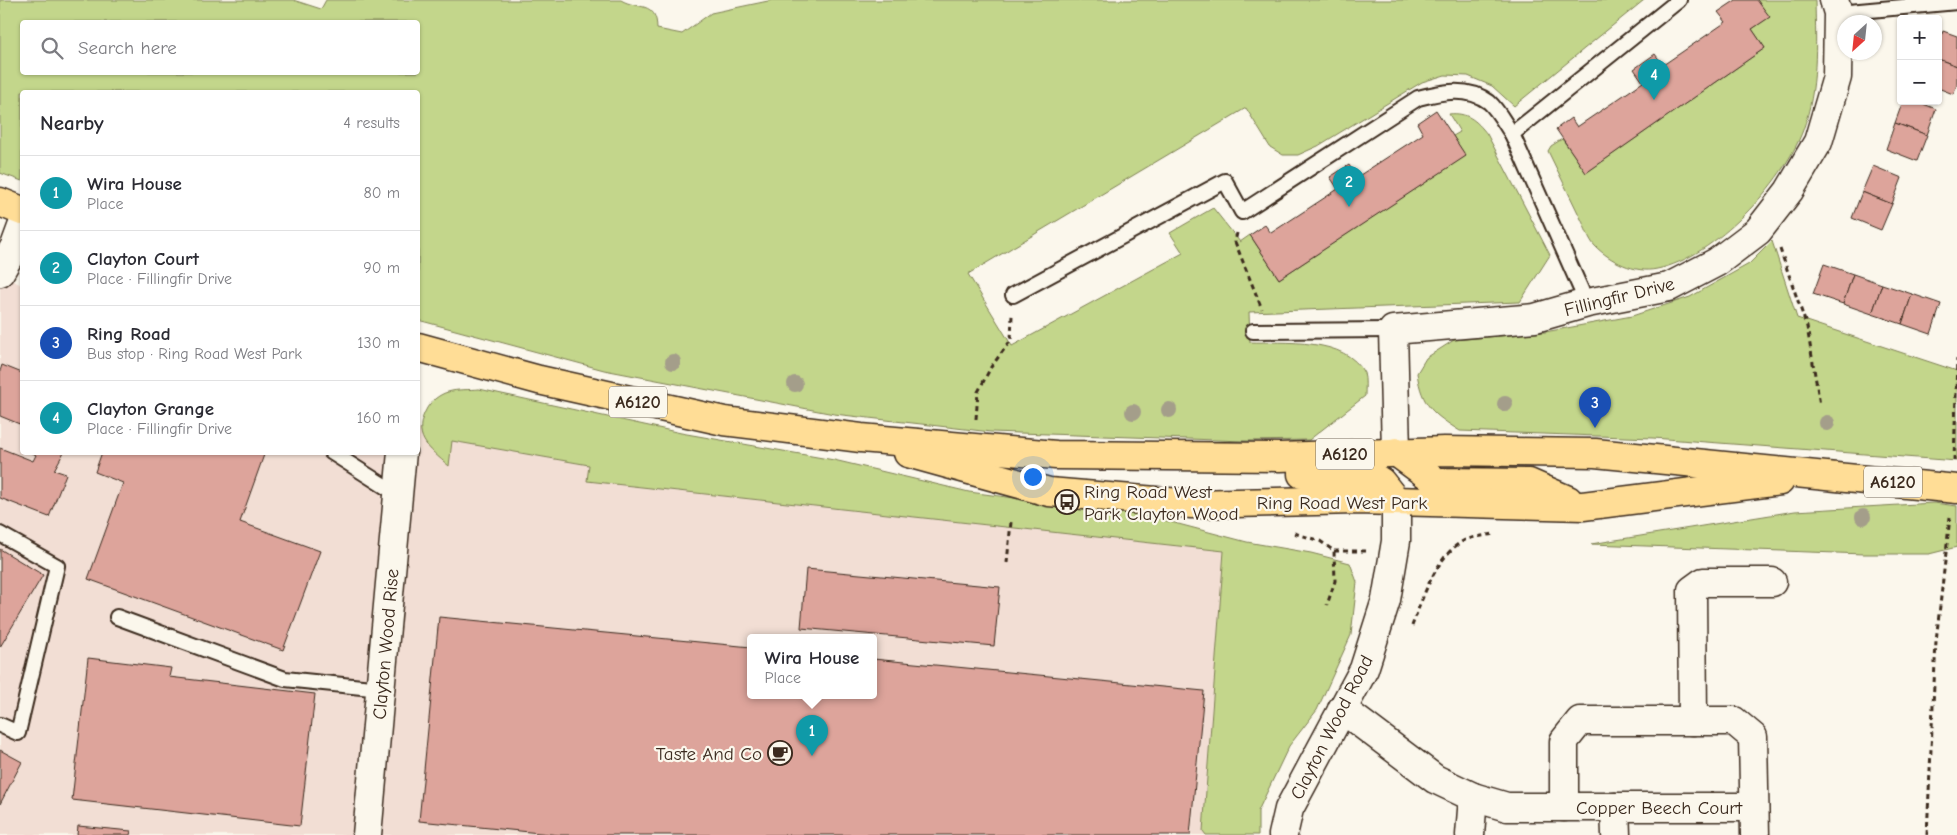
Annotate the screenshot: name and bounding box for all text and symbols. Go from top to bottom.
north arrow [1837,15,1882,60]
map controls [1897,15,1942,105]
button: + [1897,15,1942,60]
search box [20,20,420,75]
icon: search [38,34,66,62]
text: Search here [78,37,177,59]
pin: 4 [1638,59,1670,100]
button: − [1897,60,1942,105]
text: Nearby [40,111,104,135]
text: 4 results [343,114,400,132]
pin: 2 [1333,166,1365,207]
text: Wira House [87,173,182,195]
text: 1 [53,184,59,202]
text: 80 m [363,184,400,202]
text: Place [87,195,123,213]
text: Clayton Court [87,248,199,270]
text: 2 [52,259,60,277]
text: 90 m [363,259,400,277]
text: Place · Fillingfir Drive [87,270,232,288]
street label: Fillingfir Drive [1562,273,1677,321]
text: Ring Road [87,323,171,345]
text: 3 [52,334,60,352]
text: 130 m [357,334,400,352]
text: Bus stop · Ring Road West Park [87,345,302,363]
road number: A6120 [609,387,667,418]
pin: 3 [1579,387,1611,428]
text: Clayton Grange [87,398,214,420]
text: 4 [52,409,60,427]
text: 160 m [357,409,400,427]
text: Place · Fillingfir Drive [87,420,232,438]
road number: A6120 [1316,438,1374,469]
your location [1020,464,1046,490]
road number: A6120 [1864,467,1922,498]
place label: Ring Road West Park Clayton Wood [1084,481,1239,525]
bus stop icon: Ring Road West Park Clayton Wood [1054,489,1080,515]
street label: Ring Road West Park [1257,492,1428,514]
street label: Clayton Wood Rise [368,568,404,720]
popup [747,634,877,699]
text: Wira House [765,647,859,669]
street label: Clayton Wood Road [1286,652,1378,803]
text: Place [765,669,801,687]
pin: 1 [796,715,828,756]
cafe icon: Taste And Co [767,740,793,766]
place label: Taste And Co [656,743,762,765]
street label: Copper Beech Court [1576,797,1743,819]

